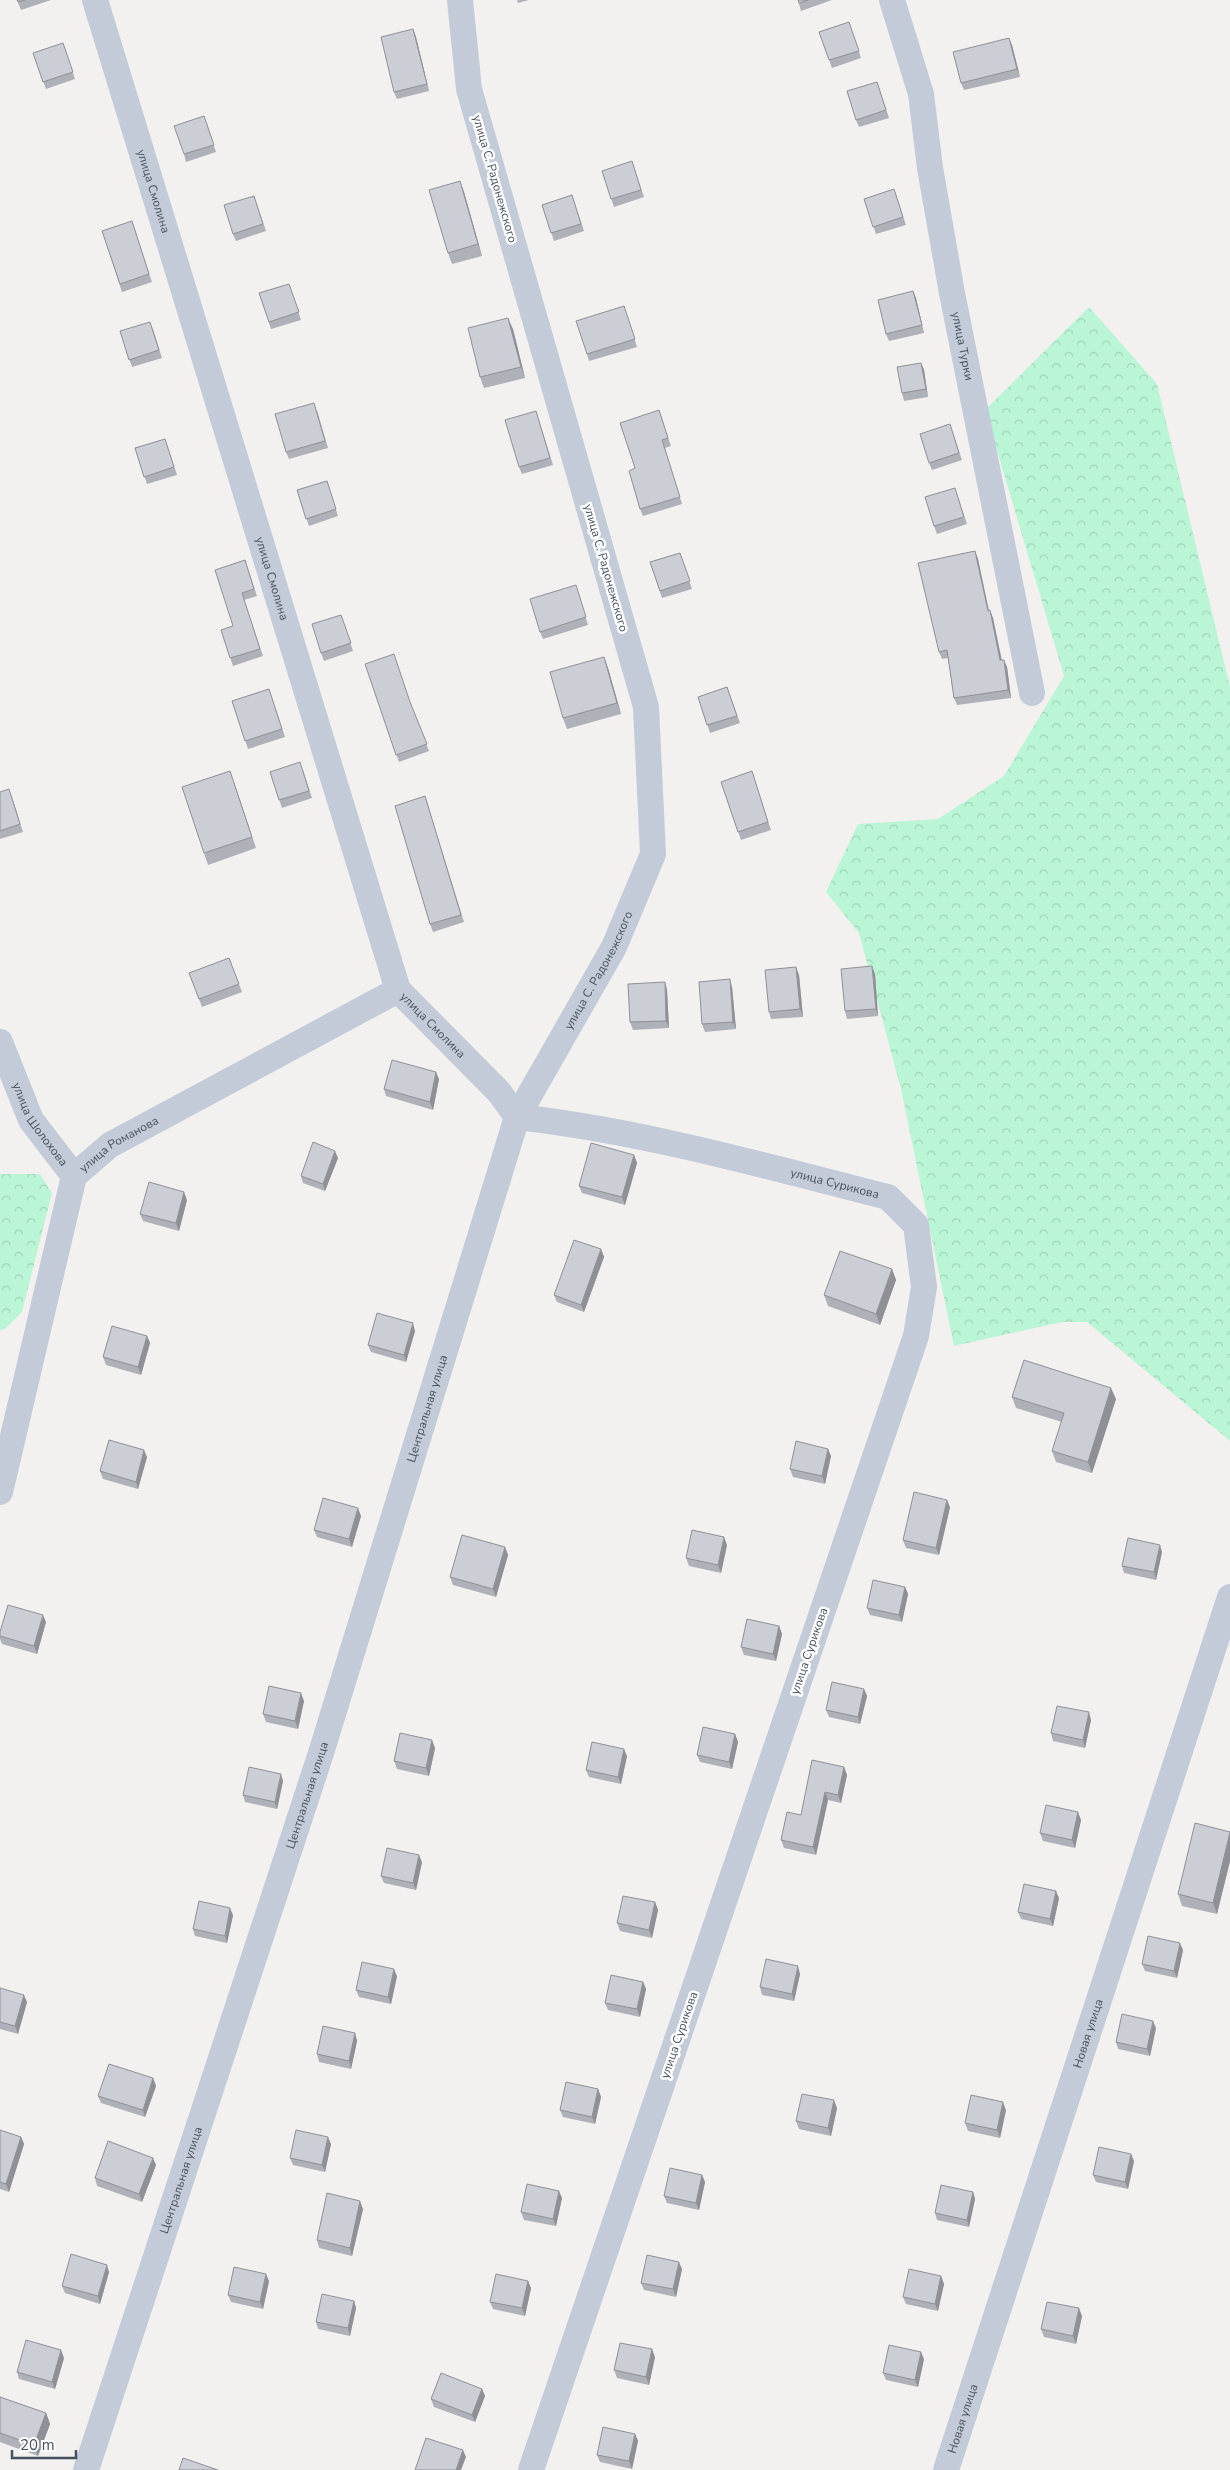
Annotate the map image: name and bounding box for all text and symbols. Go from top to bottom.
street label: улица С. Радонежского [469,113,521,245]
street label: улица Смолина [133,147,174,235]
street label: улица Турки [948,310,977,382]
street label: улица С. Радонежского [580,502,632,634]
street label: улица Смолина [252,535,292,622]
street label: улица С. Радонежского [561,908,636,1033]
street label: улица Смолина [397,989,469,1062]
street label: улица Шолохова [9,1080,71,1169]
street label: улица Романова [76,1112,161,1176]
street label: улица Сурикова [789,1164,881,1202]
street label: Центральная улица [403,1353,451,1464]
street label: улица Сурикова [787,1605,831,1697]
street label: Центральная улица [282,1740,332,1851]
street label: улица Сурикова [657,1989,701,2081]
street label: Новая улица [1069,1997,1107,2070]
street label: Центральная улица [156,2125,206,2236]
street label: Новая улица [944,2382,981,2455]
scale bar [12,2428,76,2460]
text: 20 m [20,2435,55,2455]

